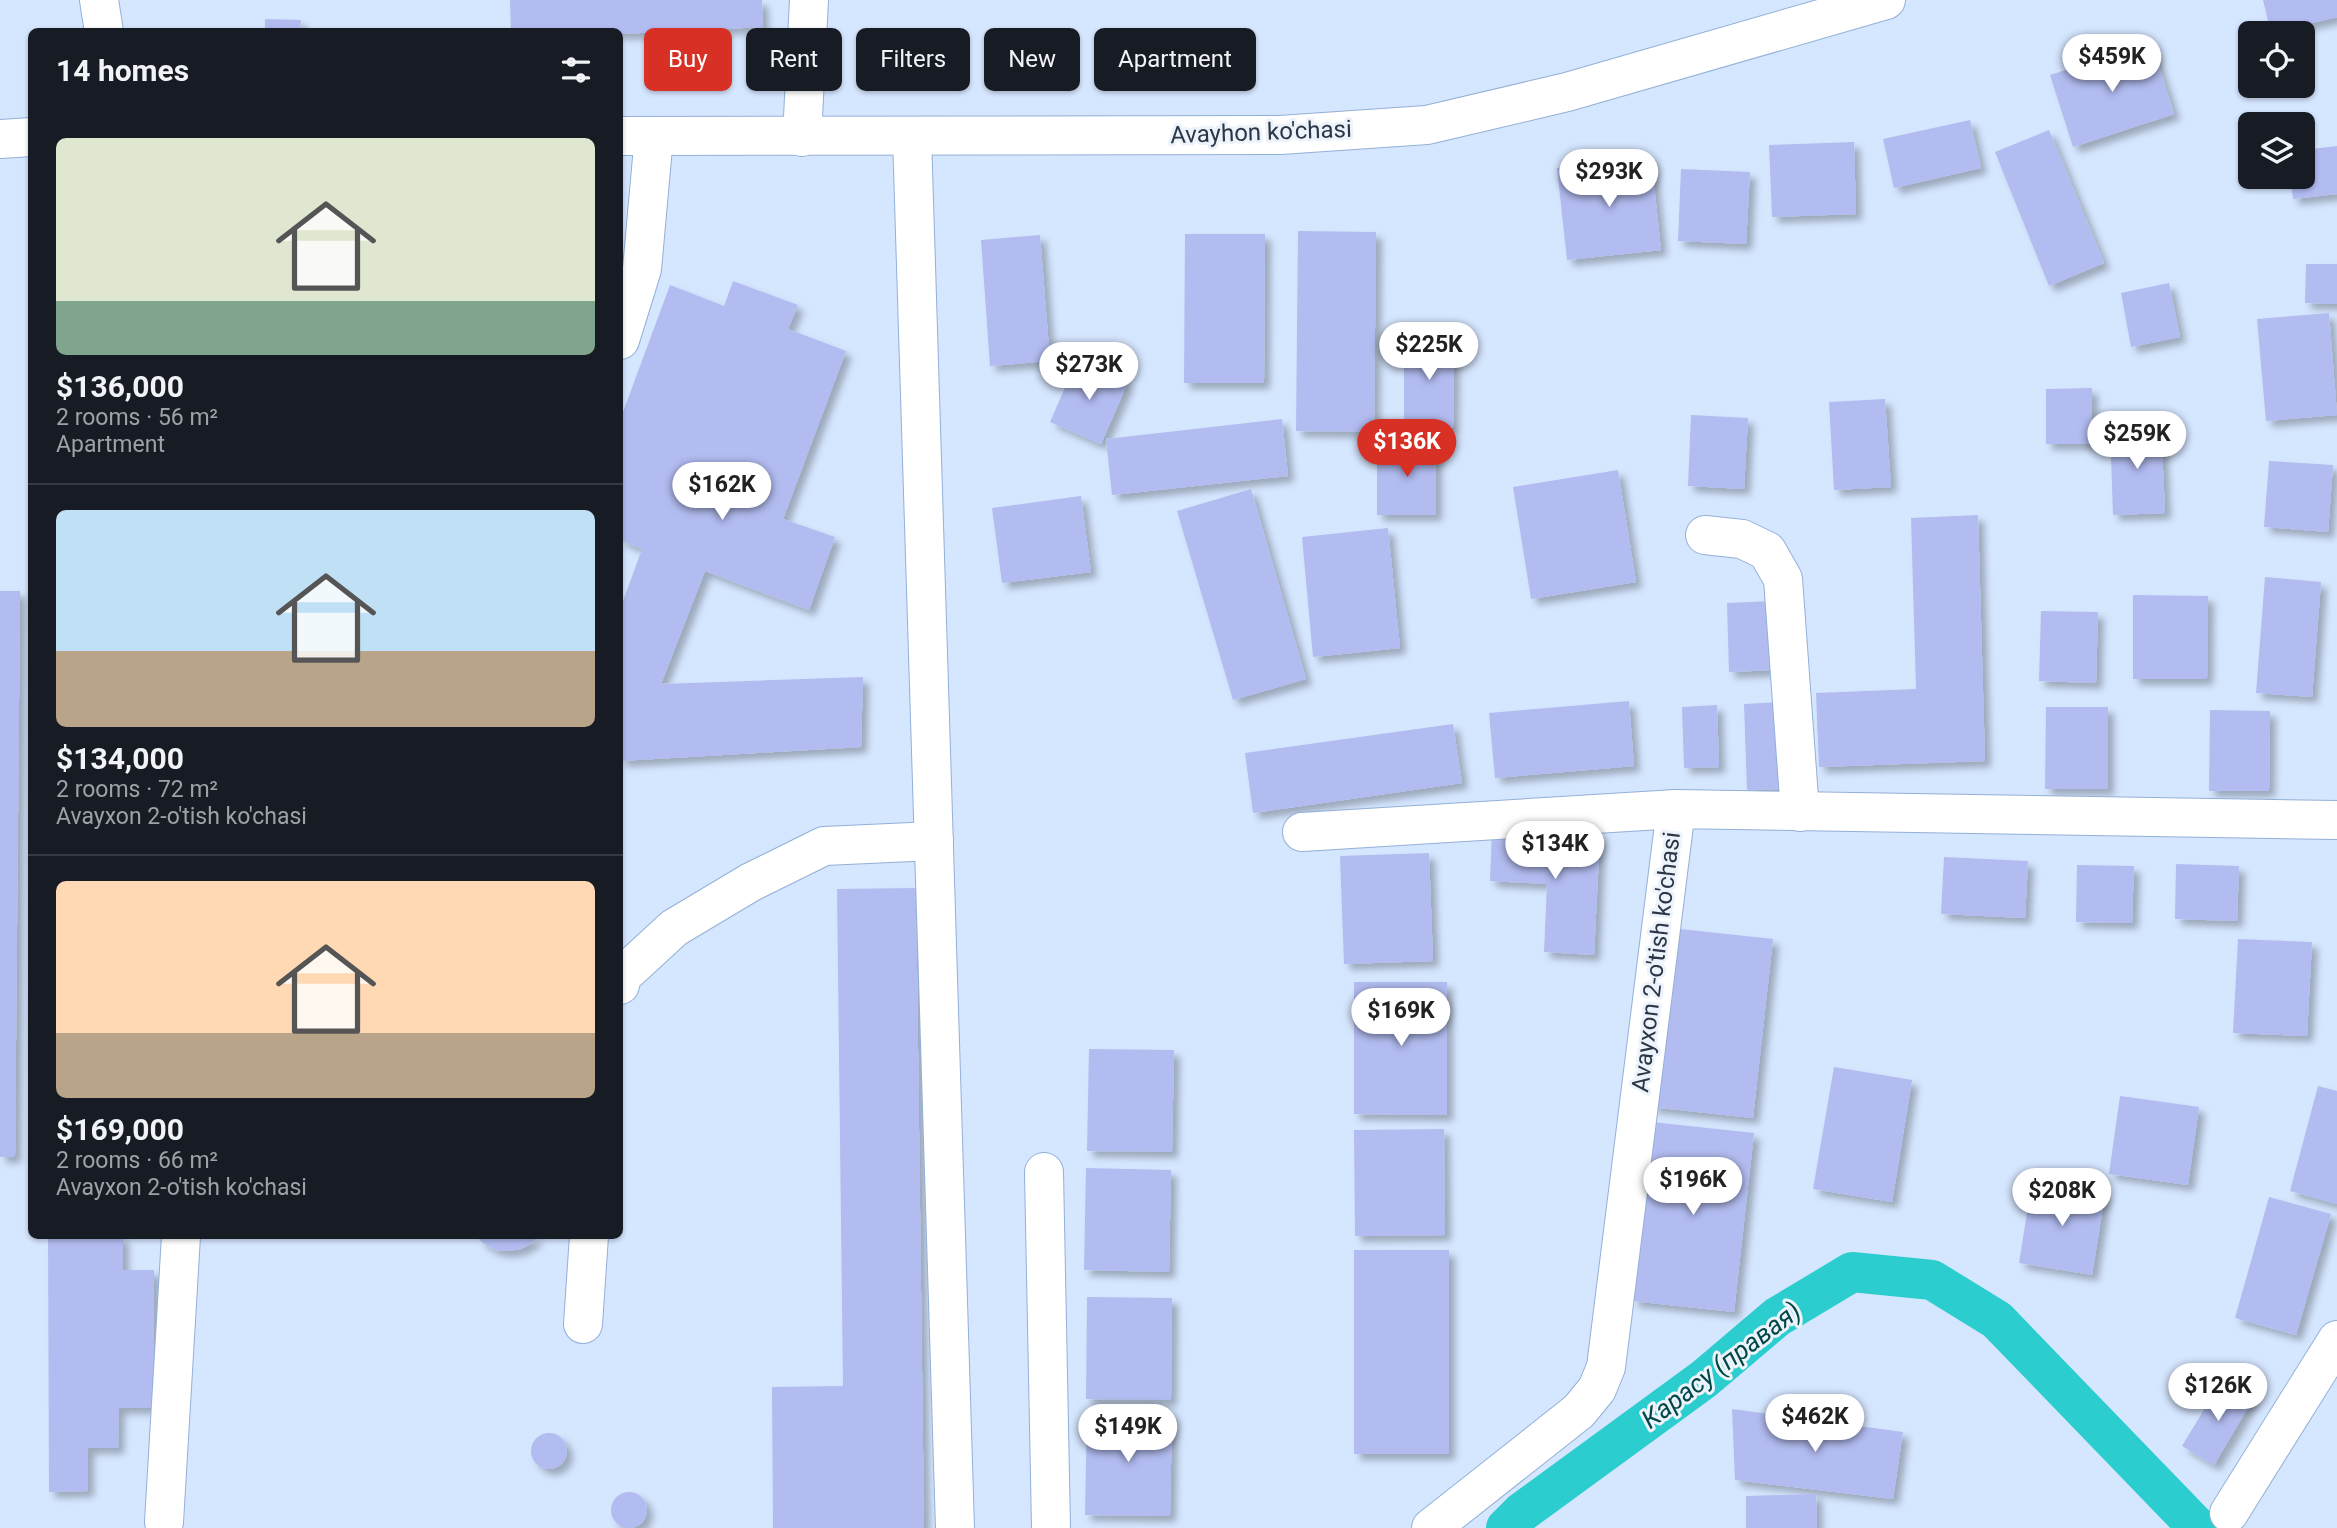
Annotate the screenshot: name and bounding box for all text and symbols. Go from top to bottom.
map controls [2238,21,2315,189]
button: locate [2238,21,2315,98]
chip: Buy [644,28,732,91]
chip: Rent [746,28,842,91]
chip: Filters [856,28,970,91]
chip: New [984,28,1080,91]
chip: Apartment [1094,28,1256,91]
pin: $459K [2063,34,2161,94]
text: $459K [2078,43,2146,70]
icon: filters [557,51,595,89]
text: 14 homes [56,53,189,88]
button: layers [2238,112,2315,189]
street label: Avayhon ko'chasi [1170,115,1352,149]
pin: $293K [1560,150,1658,209]
text: $293K [1575,158,1643,185]
icon: home [263,183,389,309]
pin: $225K [1380,322,1478,382]
text: $225K [1395,331,1463,358]
pin: $273K [1040,342,1138,402]
text: $273K [1055,351,1123,378]
text: $136,000 [56,369,184,404]
text: 2 rooms · 56 m² [56,404,218,431]
pin: $259K [2088,412,2186,471]
pin: $136K [1358,420,1456,479]
text: $259K [2103,420,2171,447]
text: $136K [1373,428,1441,455]
text: Apartment [56,431,165,458]
pin: $162K [673,462,771,522]
text: $162K [688,471,756,498]
icon: home [263,555,389,681]
text: $134,000 [56,741,184,776]
text: 2 rooms · 72 m² [56,776,218,803]
text: Avayxon 2-o'tish ko'chasi [56,803,307,830]
pin: $134K [1506,822,1604,881]
text: $134K [1521,830,1589,857]
street label: Avayxon 2-o'tish ko'chasi [1626,830,1686,1094]
icon: home [263,926,389,1052]
pin: $169K [1352,988,1450,1048]
text: $169K [1367,997,1435,1024]
text: $169,000 [56,1112,184,1147]
text: 2 rooms · 66 m² [56,1147,218,1174]
pin: $196K [1644,1158,1742,1217]
text: $196K [1659,1166,1727,1193]
pin: $208K [2013,1168,2111,1228]
text: Avayxon 2-o'tish ko'chasi [56,1174,307,1201]
text: $208K [2028,1177,2096,1204]
water label: Карасу (правая) [1636,1295,1806,1435]
pin: $126K [2169,1364,2267,1423]
text: $126K [2184,1372,2252,1399]
pin: $462K [1766,1394,1864,1454]
text: $462K [1781,1403,1849,1430]
pin: $149K [1079,1404,1177,1464]
text: $149K [1094,1413,1162,1440]

